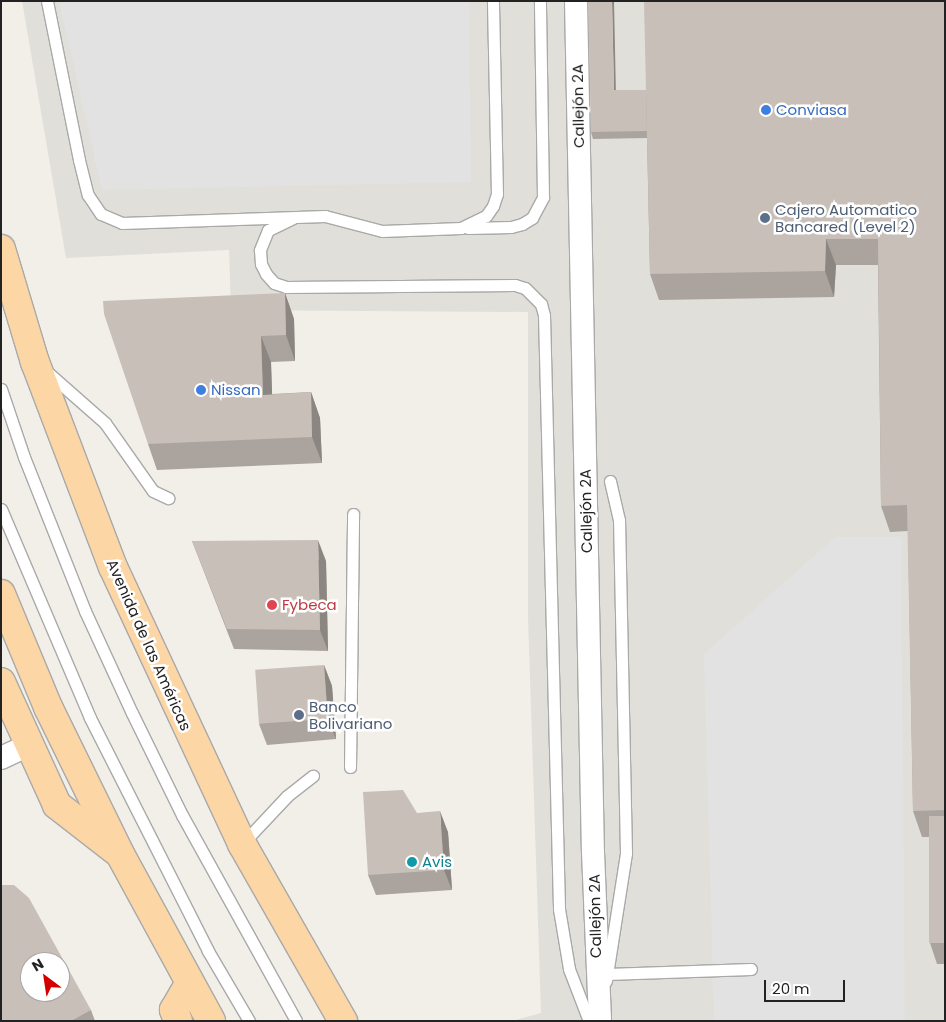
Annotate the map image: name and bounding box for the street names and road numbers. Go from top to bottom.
street label: Callejón 2A [568,64,588,148]
street label: Callejón 2A [576,469,596,553]
street label: Avenida de las Américas [103,557,195,733]
street label: Callejón 2A [585,874,605,958]

